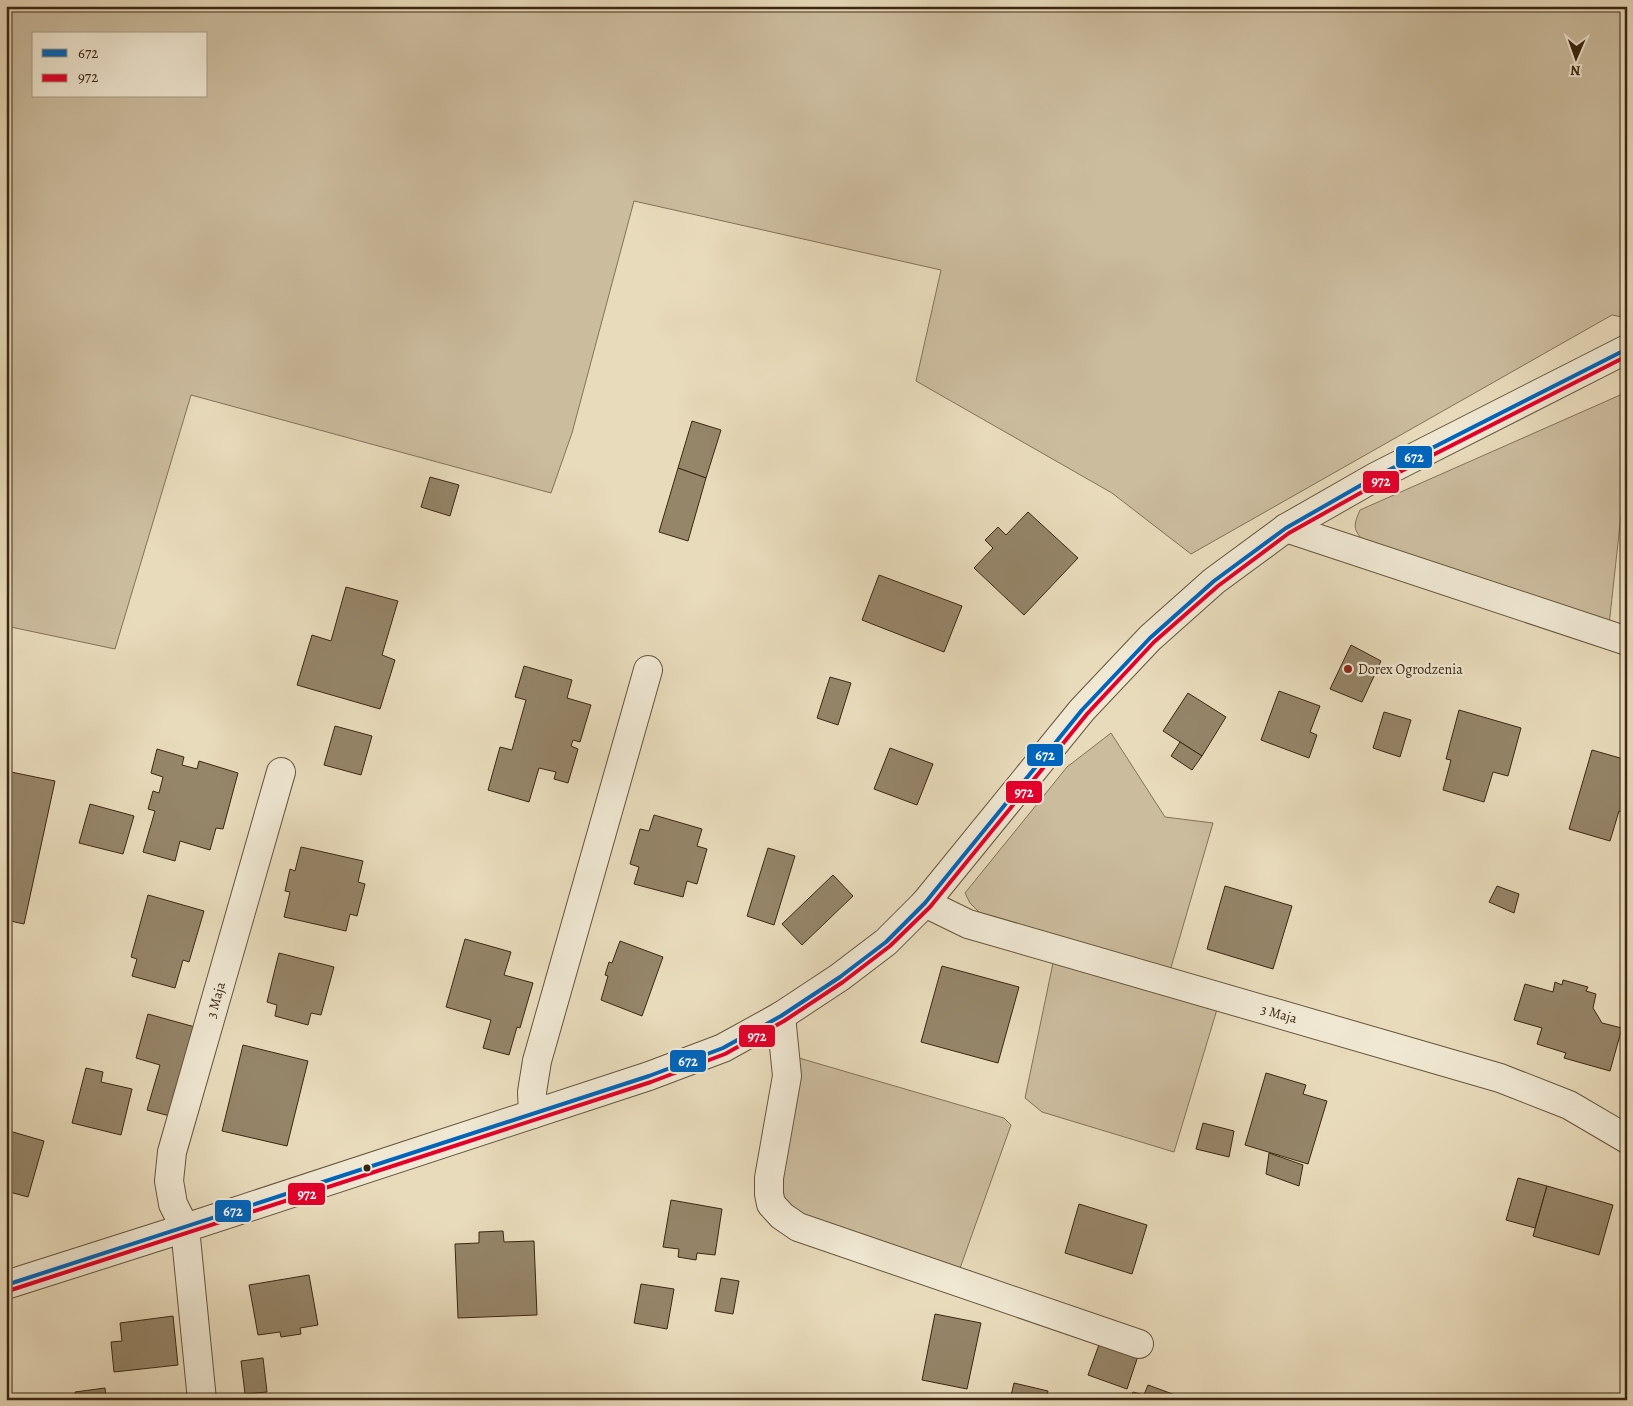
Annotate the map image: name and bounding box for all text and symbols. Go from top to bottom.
legend [32,32,208,98]
north arrow [1550,32,1600,82]
text: 672 [78,43,98,63]
text: N [1570,61,1581,80]
text: 972 [78,67,98,87]
line badge: 672 [1395,445,1433,469]
text: 672 [1404,448,1424,467]
line badge: 972 [1362,470,1400,494]
text: 972 [1371,472,1391,491]
place label: Dorex Ogrodzenia [1358,660,1463,679]
marker: Dorex Ogrodzenia [1342,663,1354,675]
line badge: 672 [1026,743,1064,767]
text: 672 [1035,746,1055,765]
line badge: 972 [1005,780,1043,804]
text: 972 [1014,783,1034,802]
street label: 3 Maja [202,979,230,1020]
street label: 3 Maja [1259,1000,1300,1028]
line badge: 972 [738,1024,776,1048]
text: 972 [747,1027,767,1046]
line badge: 672 [669,1049,707,1073]
text: 672 [678,1052,698,1071]
unlabelled marker [362,1163,372,1173]
line badge: 972 [287,1182,326,1206]
text: 972 [297,1185,317,1204]
line badge: 672 [214,1199,252,1223]
text: 672 [223,1202,243,1221]

